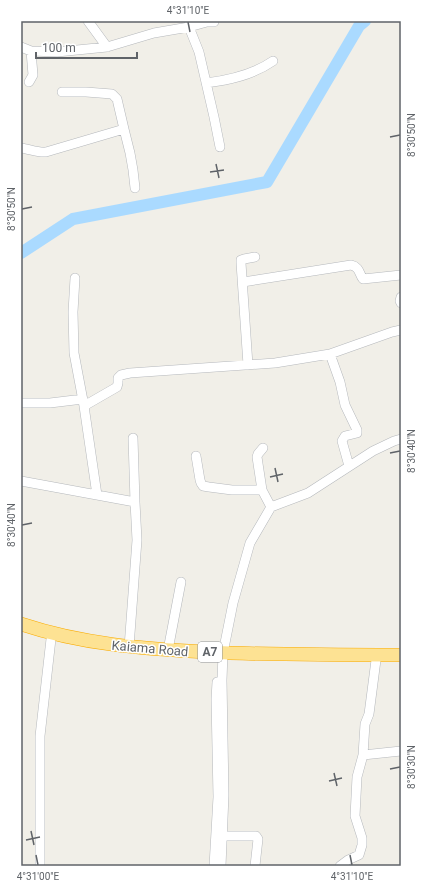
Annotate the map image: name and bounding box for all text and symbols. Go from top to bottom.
text: 4°31'10"E [167,5,210,16]
scale bar [36,34,137,60]
text: 100 m [42,41,76,55]
text: 8°30'50"N [406,113,417,157]
text: 8°30'50"N [6,187,17,231]
text: 8°30'40"N [406,429,417,473]
text: 8°30'40"N [6,503,17,547]
street label: Kaiama Road [111,638,189,659]
road number: A7 [198,642,222,662]
text: 8°30'30"N [406,745,417,789]
text: 4°31'00"E [17,871,60,882]
text: 4°31'10"E [331,871,374,882]

